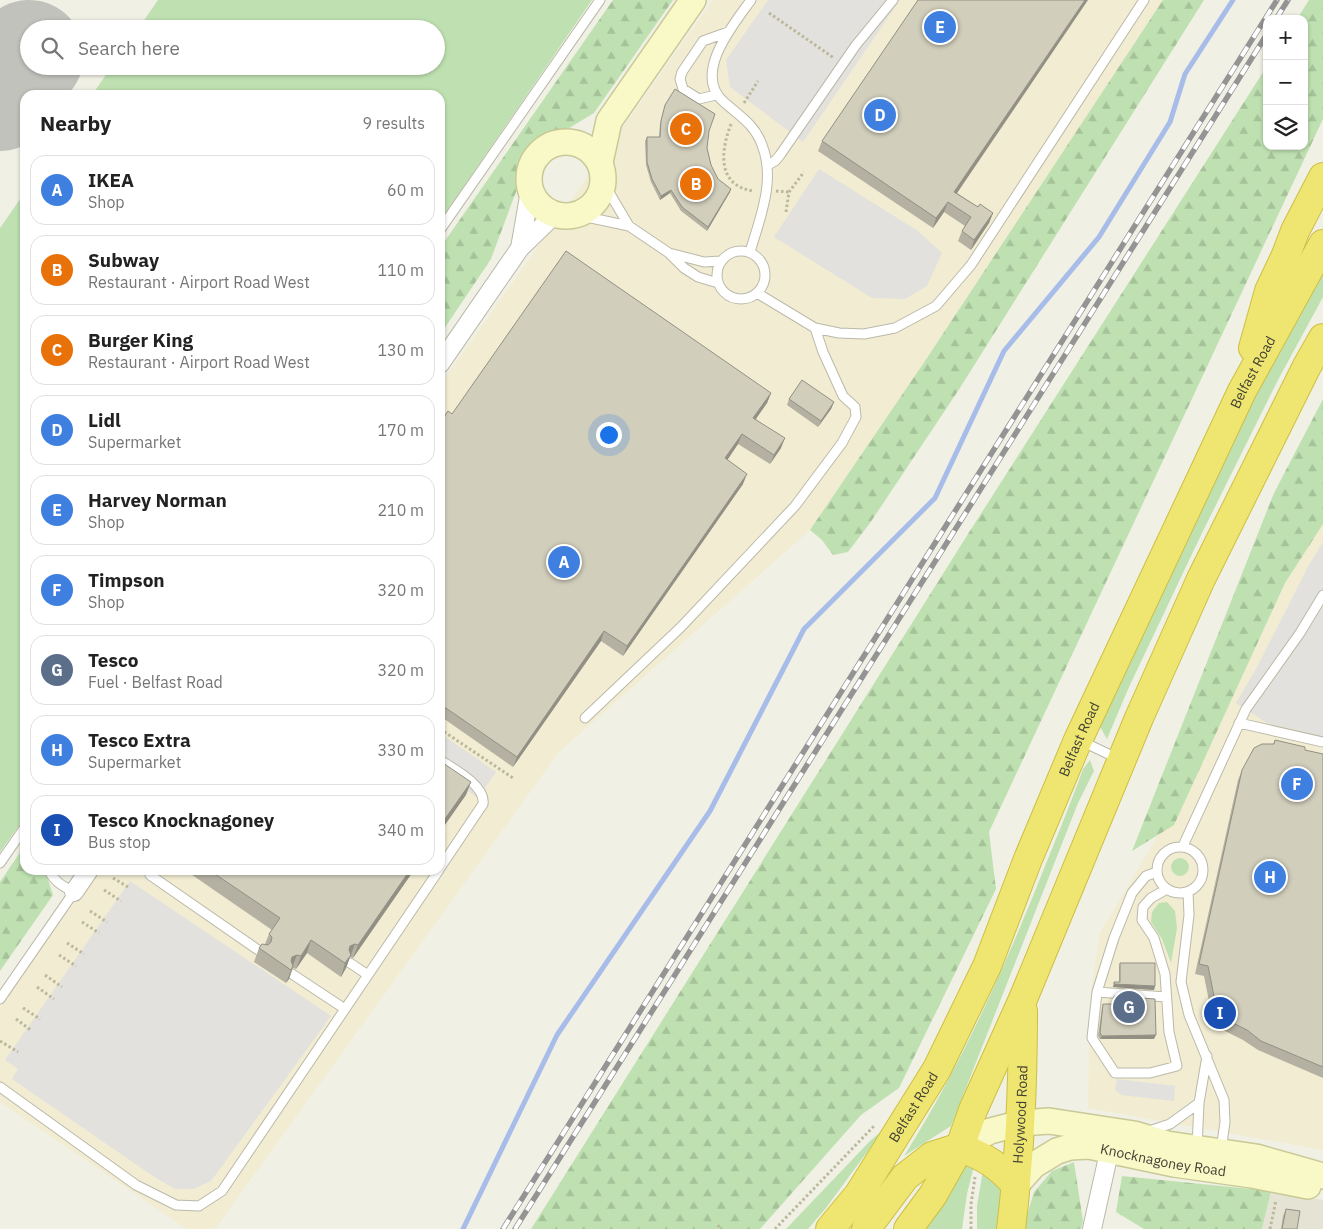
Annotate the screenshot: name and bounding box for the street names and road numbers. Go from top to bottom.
street label: Belfast Road [1226,333,1279,412]
street label: Belfast Road [1055,699,1104,779]
street label: Holywood Road [1009,1065,1031,1164]
street label: Belfast Road [885,1068,942,1146]
street label: Knocknagoney Road [1099,1140,1227,1180]

